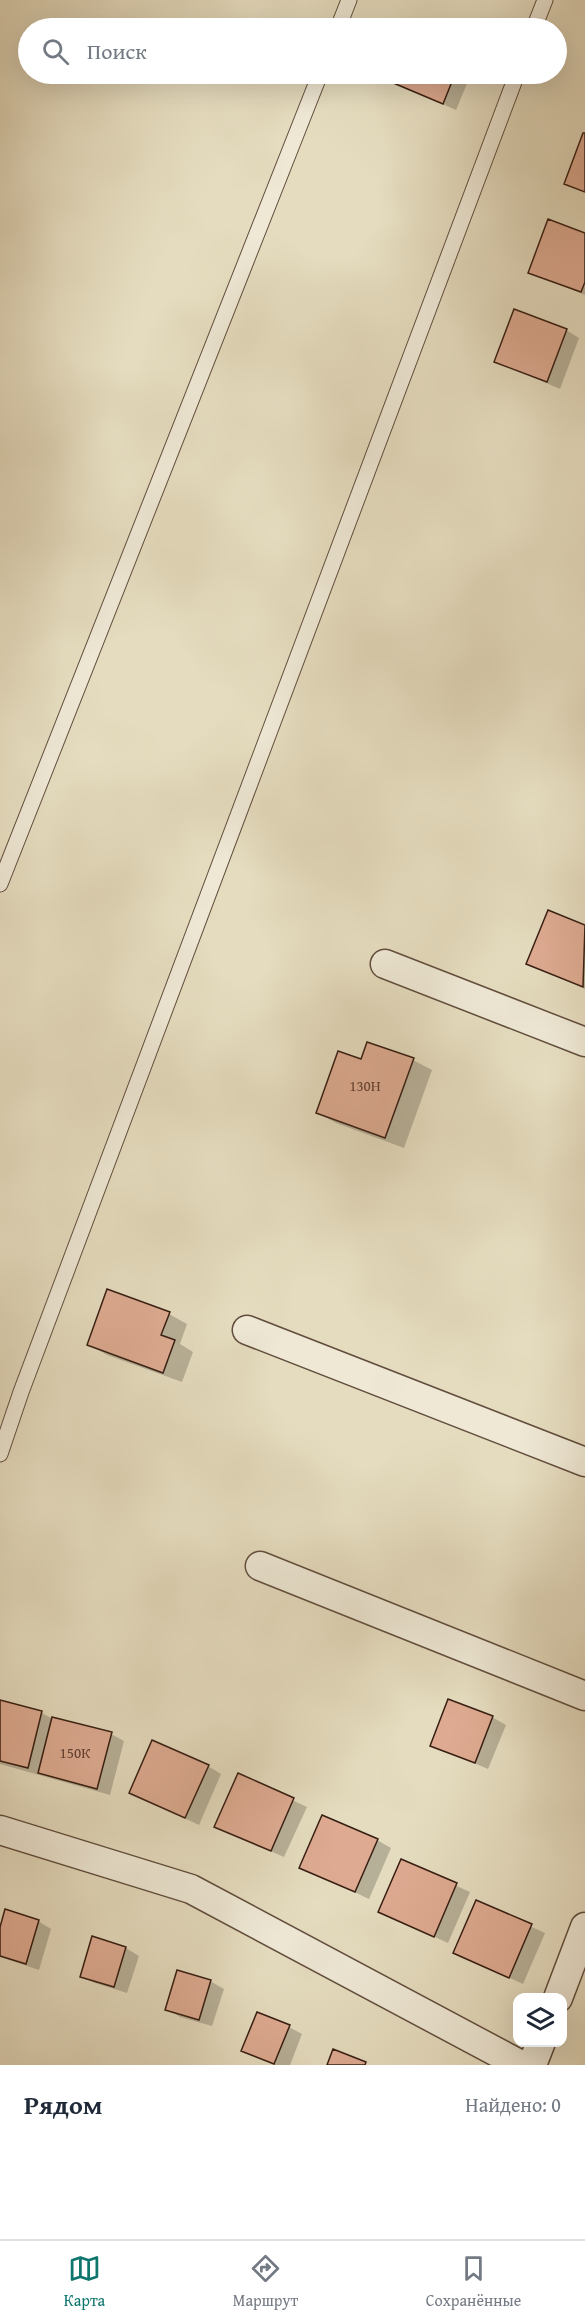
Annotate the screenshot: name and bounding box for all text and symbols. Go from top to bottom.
search box [18,18,567,84]
icon: search [39,35,72,68]
text: Поиск [87,35,147,67]
house number: 130Н [349,1075,381,1096]
house number: 150К [60,1742,91,1763]
map controls [513,1993,567,2047]
button: layers [513,1993,567,2047]
text: Рядом [24,2085,102,2124]
text: Найдено: 0 [465,2090,561,2119]
tab: Карта [64,2252,105,2312]
tab: Маршрут [233,2252,298,2312]
tab: Сохранённые [426,2252,521,2312]

